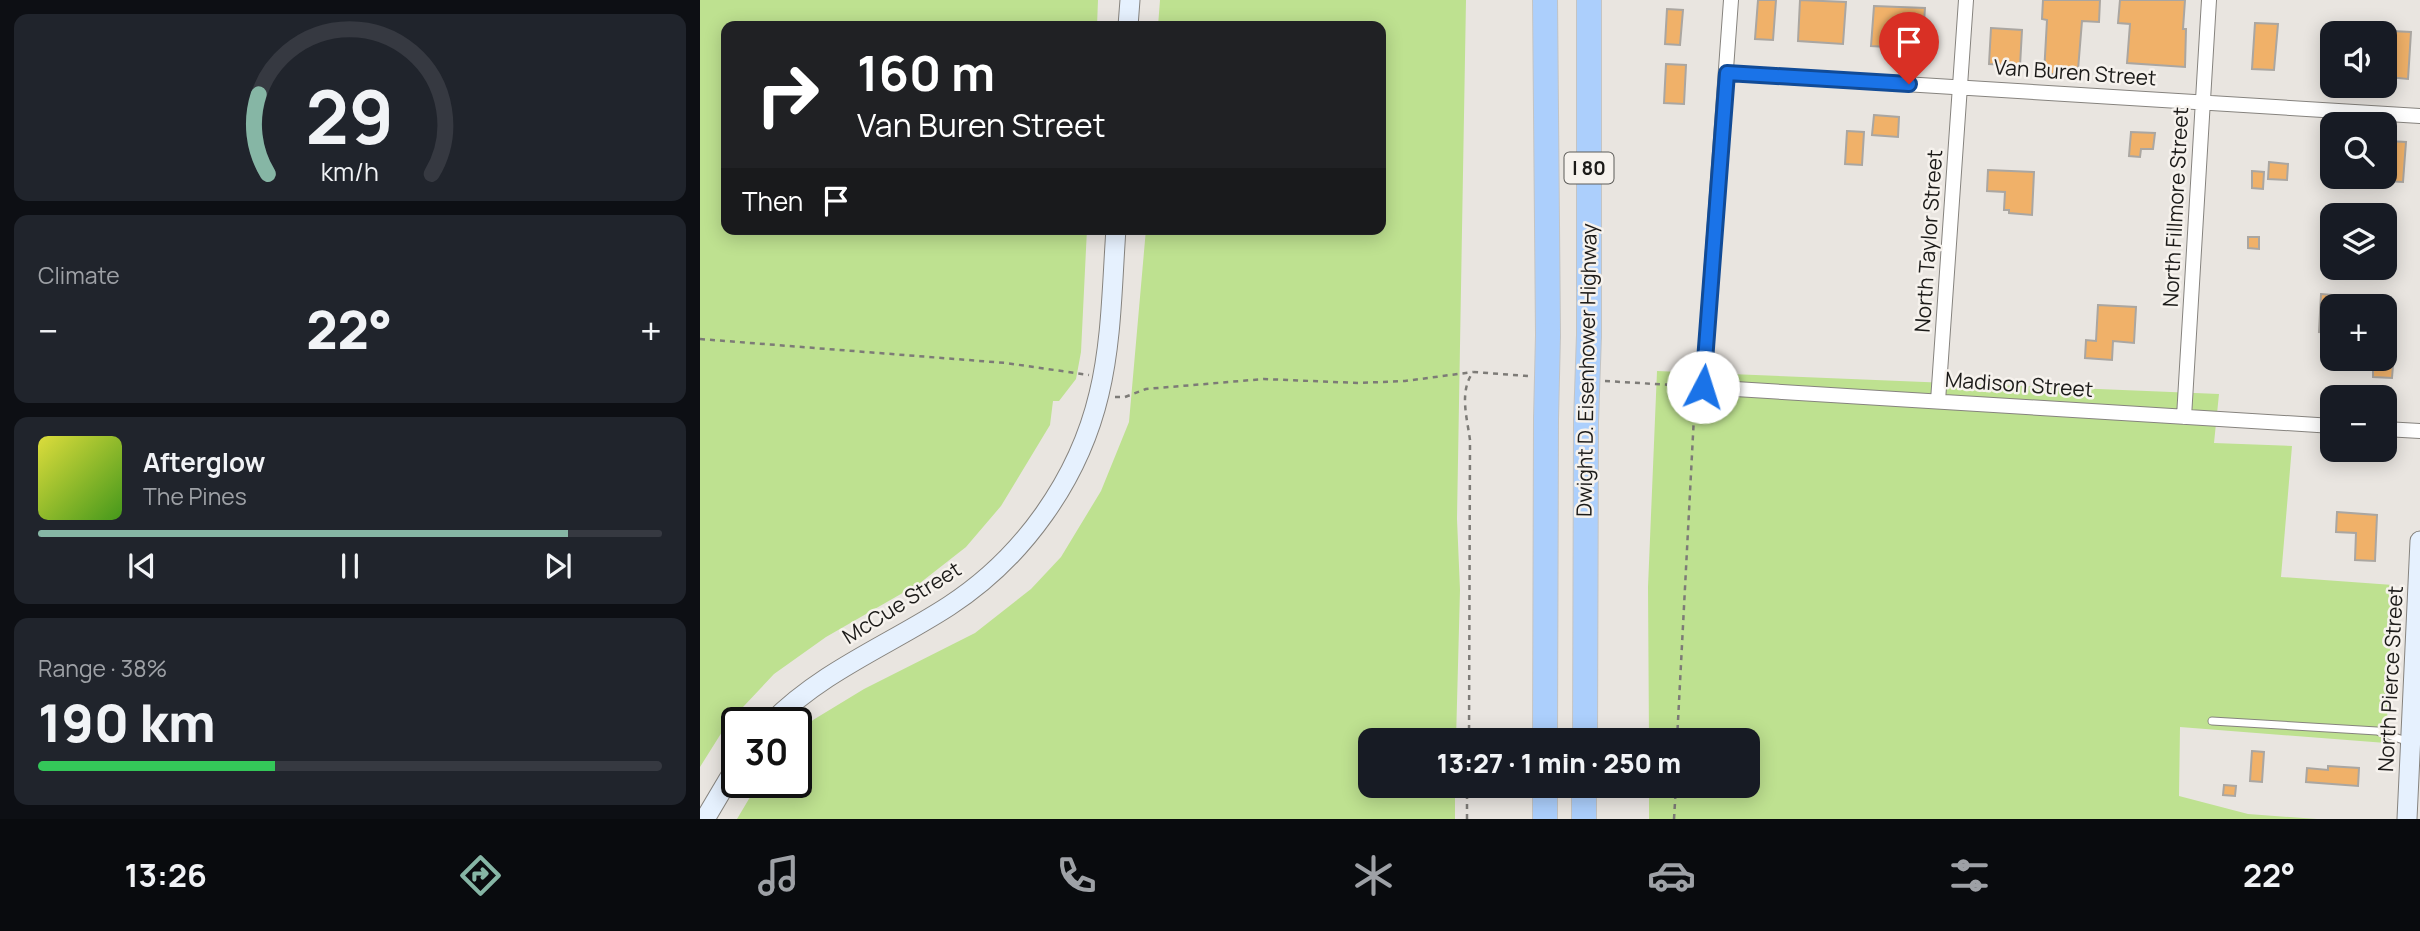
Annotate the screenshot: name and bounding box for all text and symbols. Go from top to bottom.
pin [1879,12.0,1939,84]
map controls [2320,21,2397,462]
button: sound [2320,21,2397,98]
icon: arrive [1890,23,1928,61]
text: 160 m [857,39,995,106]
icon: right [742,49,833,140]
street label: Van Buren Street [1993,52,2157,92]
text: 29 [306,66,394,166]
text: Van Buren Street [857,103,1106,147]
street label: North Fillmore Street [2156,106,2194,308]
button: search [2320,112,2397,189]
street label: North Taylor Street [1908,148,1948,333]
road number: I 80 [1564,152,1614,184]
text: km/h [321,153,379,188]
icon: arrive [817,182,855,220]
text: Then [742,183,803,219]
button: layers [2320,203,2397,280]
street label: Dwight D. Eisenhower Highway [1569,223,1603,517]
text: Climate [38,259,120,291]
text: 22° [306,294,392,365]
button: + [2320,294,2397,371]
text: − [38,304,59,356]
text: + [640,304,662,356]
position arrow [1666,350,1740,424]
street label: Madison Street [1944,365,2094,403]
button: − [2320,385,2397,462]
text: Afterglow [143,444,265,480]
text: The Pines [143,480,247,512]
icon: previous [123,547,161,585]
icon: pause [331,547,369,585]
icon: next [539,547,577,585]
street label: McCue Street [837,555,966,650]
street label: North Pierce Street [2371,585,2409,773]
text: Range · 38% [38,652,167,684]
text: 190 km [38,687,216,758]
speed limit sign: 30 [721,707,812,798]
text: 13:27 · 1 min · 250 m [1437,745,1681,781]
icon: directions [456,851,505,900]
icon: music [754,851,803,900]
icon: phone [1052,851,1101,900]
icon: climate [1349,851,1398,900]
icon: car [1647,851,1696,900]
icon: filters [1945,851,1994,900]
text: 13:26 [124,853,207,897]
text: 22° [2243,853,2295,897]

